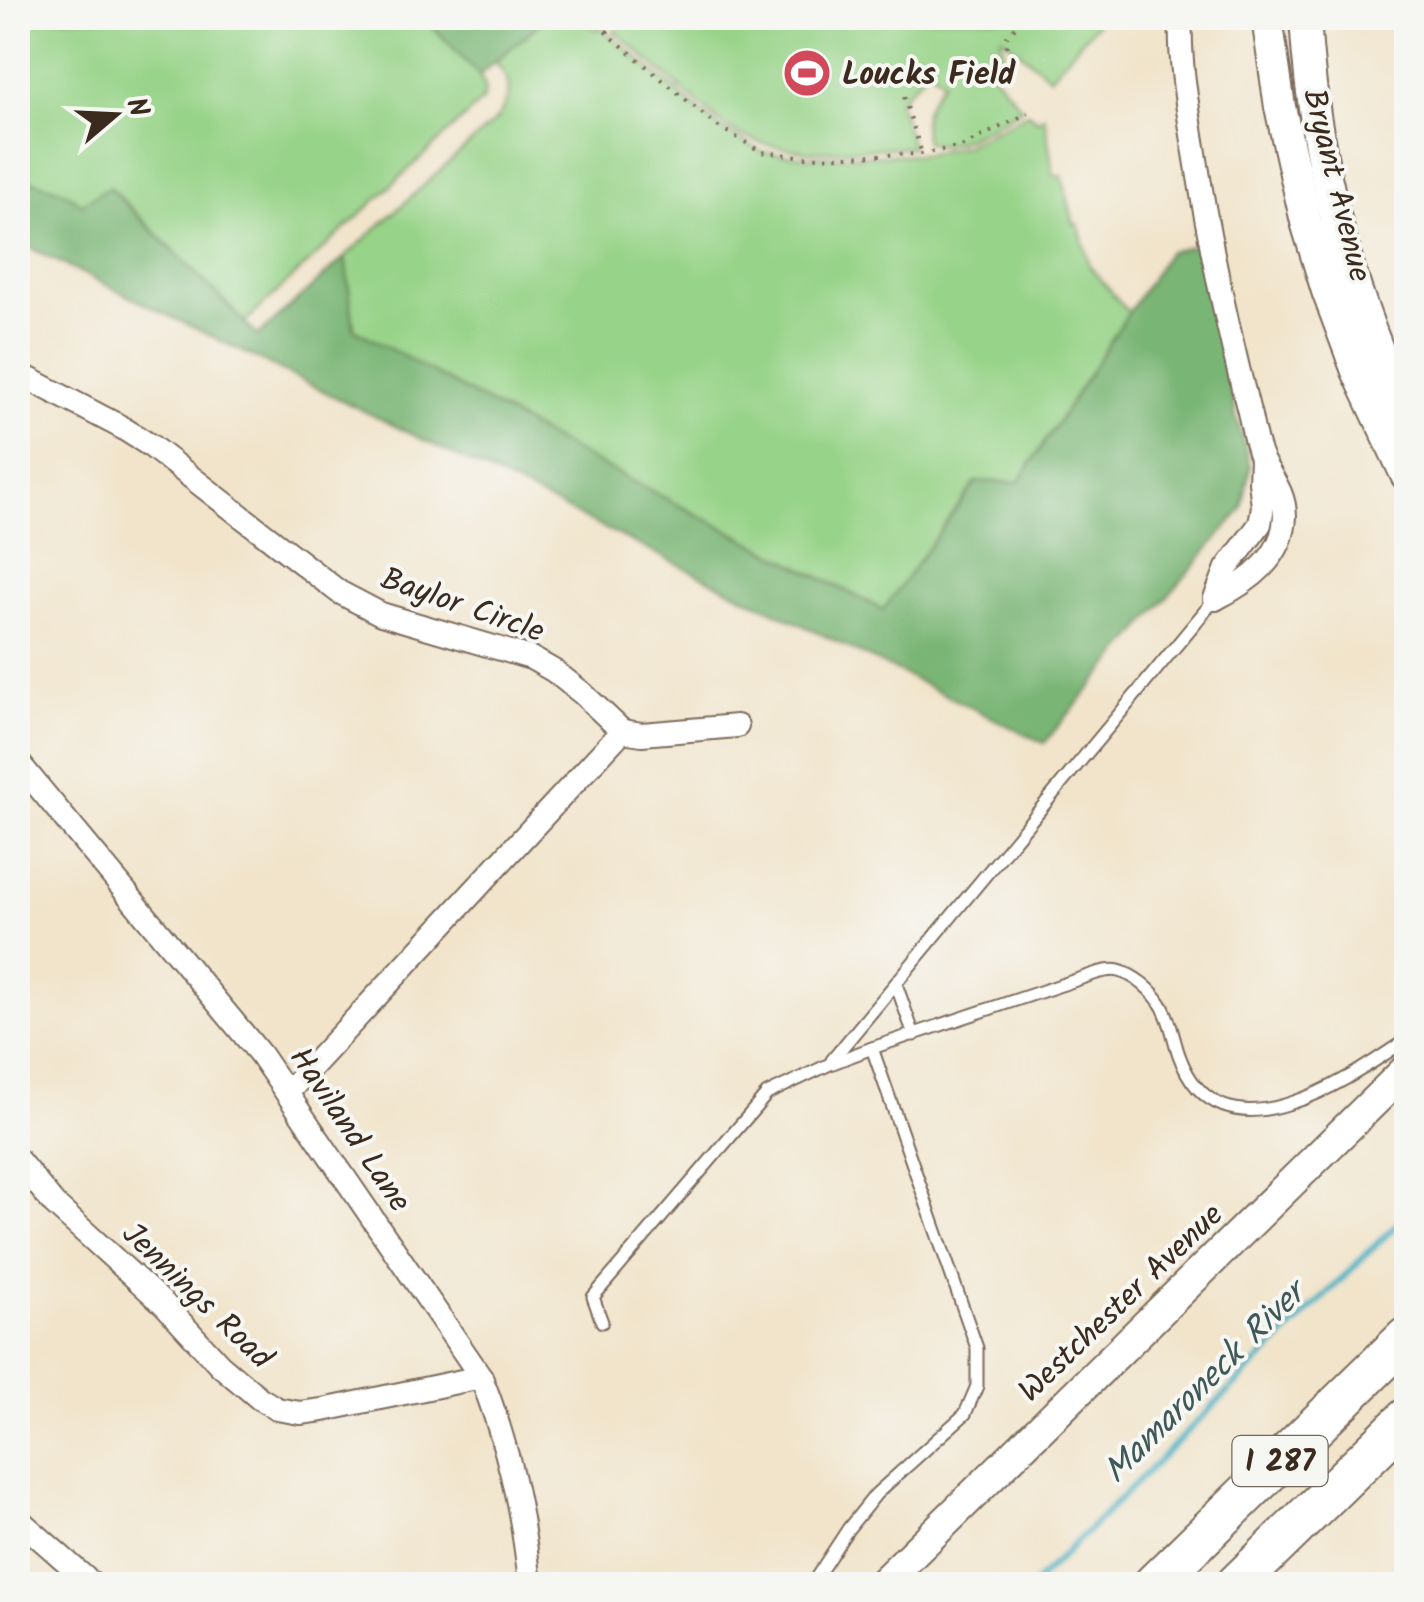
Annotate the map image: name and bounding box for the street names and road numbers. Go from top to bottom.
street label: Bryant Avenue [1287,84,1384,288]
street label: Baylor Circle [374,555,551,658]
street label: Haviland Lane [275,1037,423,1224]
street label: Westchester Avenue [1007,1192,1236,1416]
street label: Jennings Road [109,1211,284,1383]
road number: I 287 [1232,1436,1328,1486]

